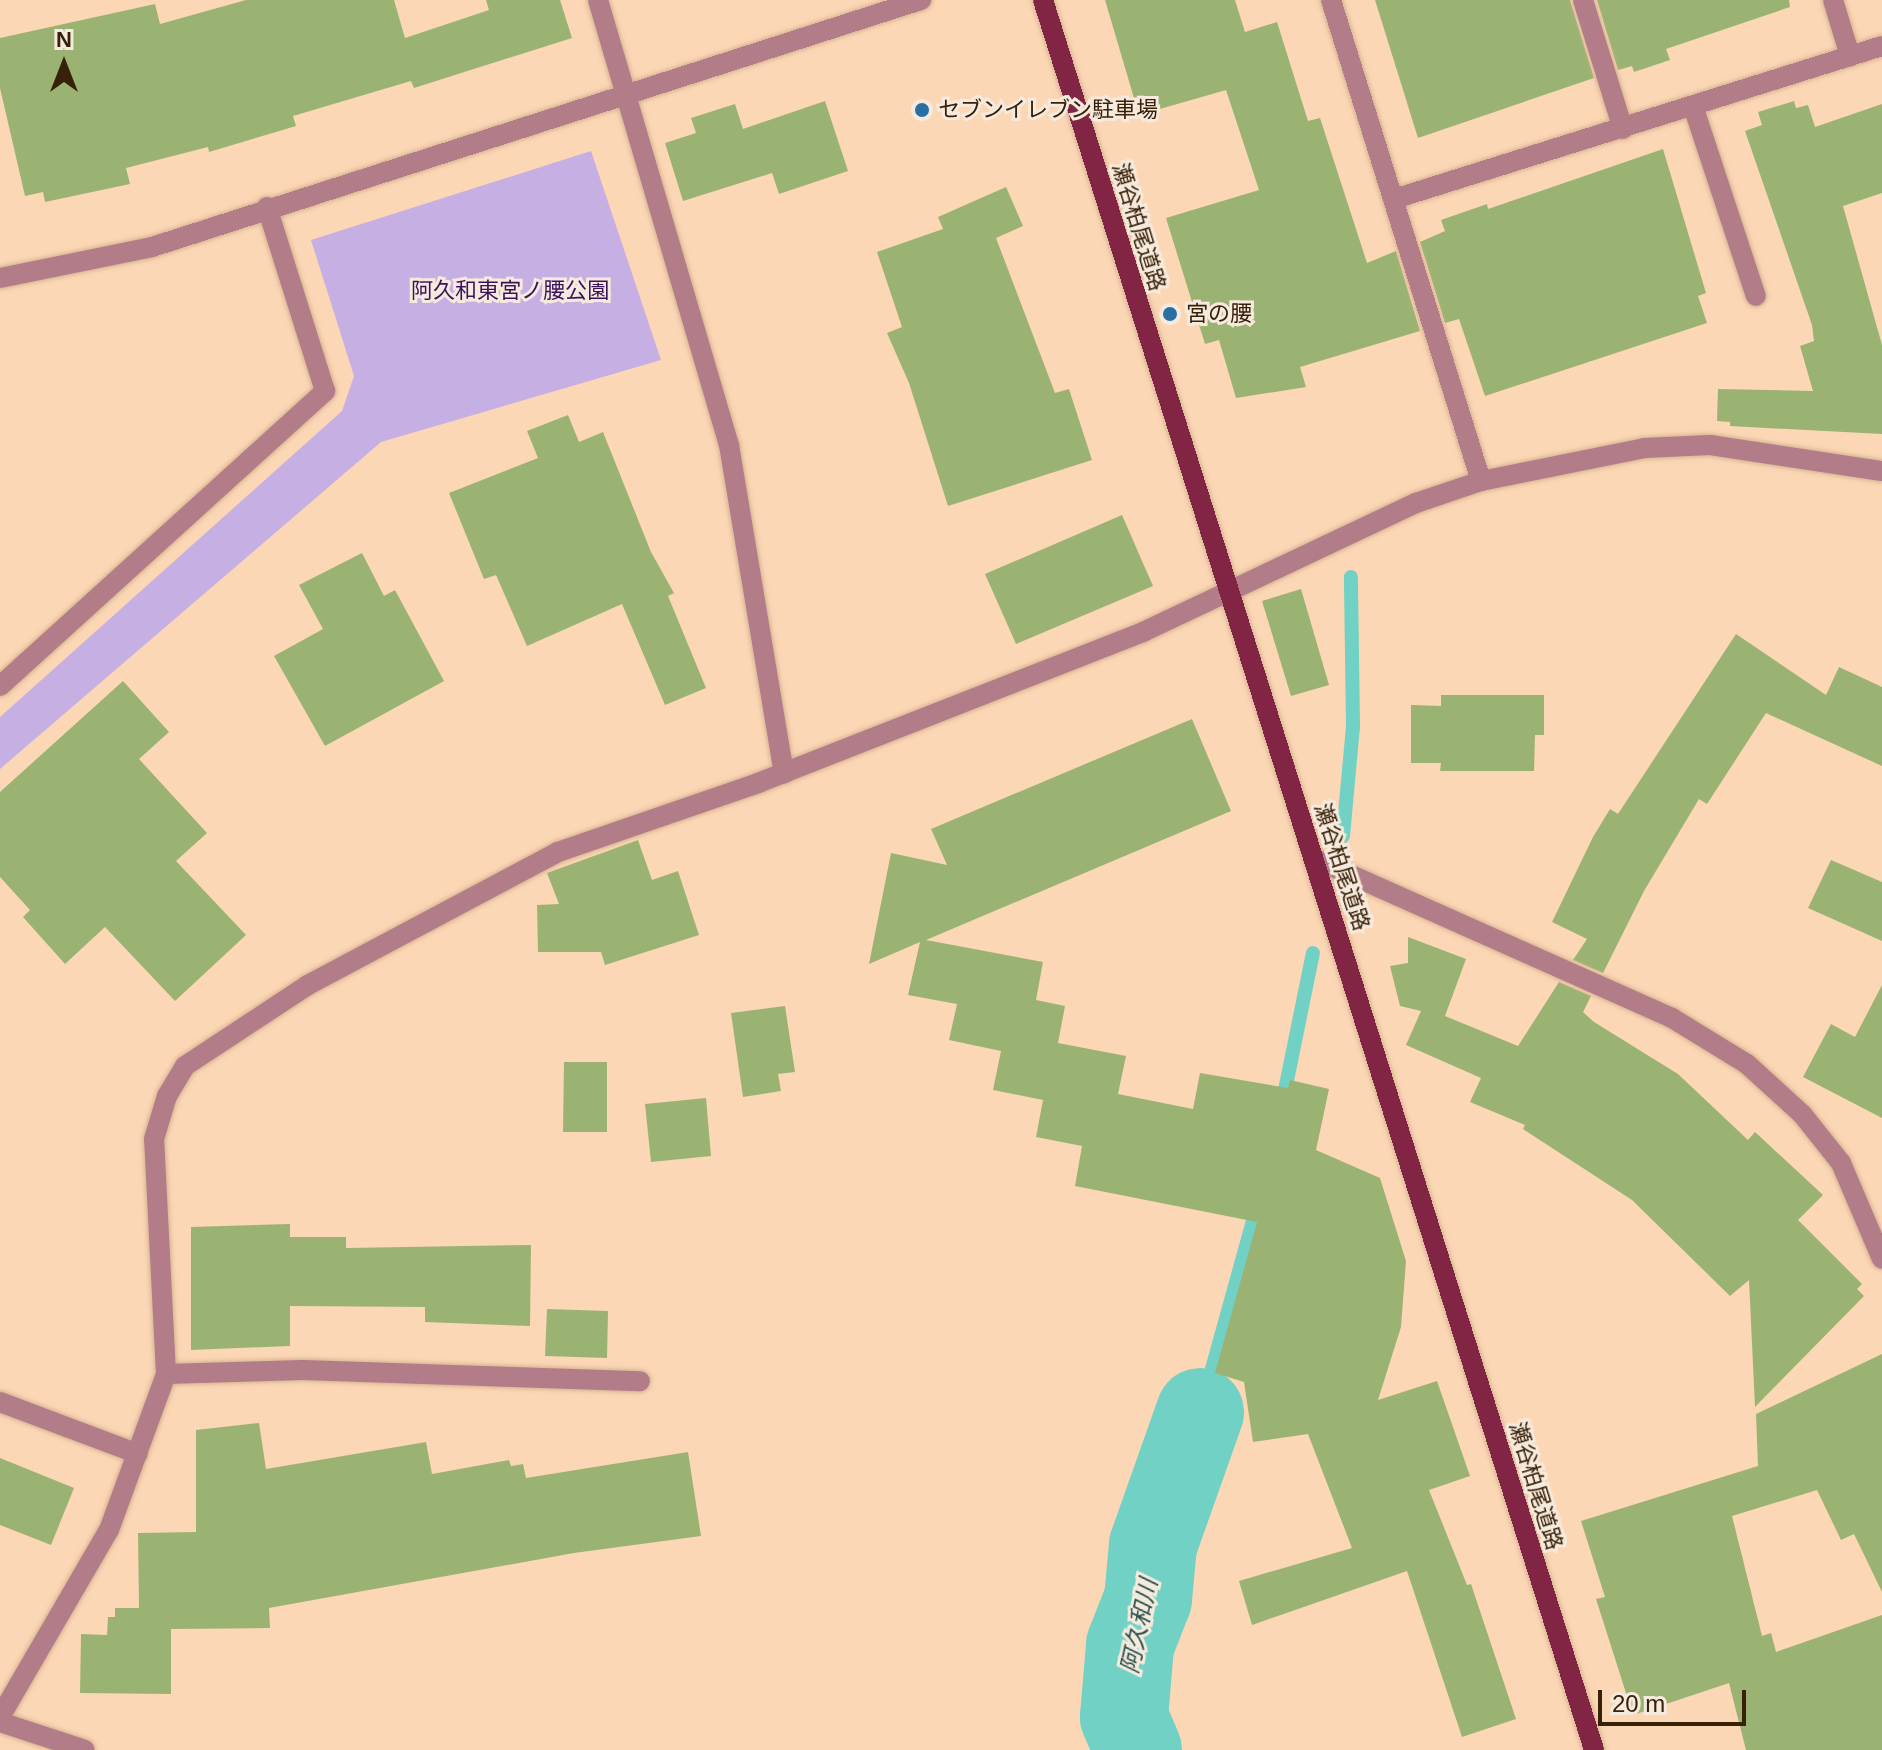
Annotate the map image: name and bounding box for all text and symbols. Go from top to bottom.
north arrow [24,24,104,104]
text: N [56,27,72,52]
place label: セブンイレブン駐車場 [938,97,1158,123]
marker: セブンイレブン駐車場 [913,101,931,119]
street label: 瀬谷柏尾道路 [1107,160,1171,294]
park label: 阿久和東宮ノ腰公園 [411,278,609,304]
place label: 宮の腰 [1186,301,1252,327]
marker: 宮の腰 [1161,305,1179,323]
street label: 瀬谷柏尾道路 [1309,800,1375,934]
street label: 瀬谷柏尾道路 [1504,1419,1568,1553]
water label: 阿久和川 [1115,1576,1163,1676]
scale bar [1602,1674,1750,1724]
text: 20 m [1612,1690,1665,1717]

